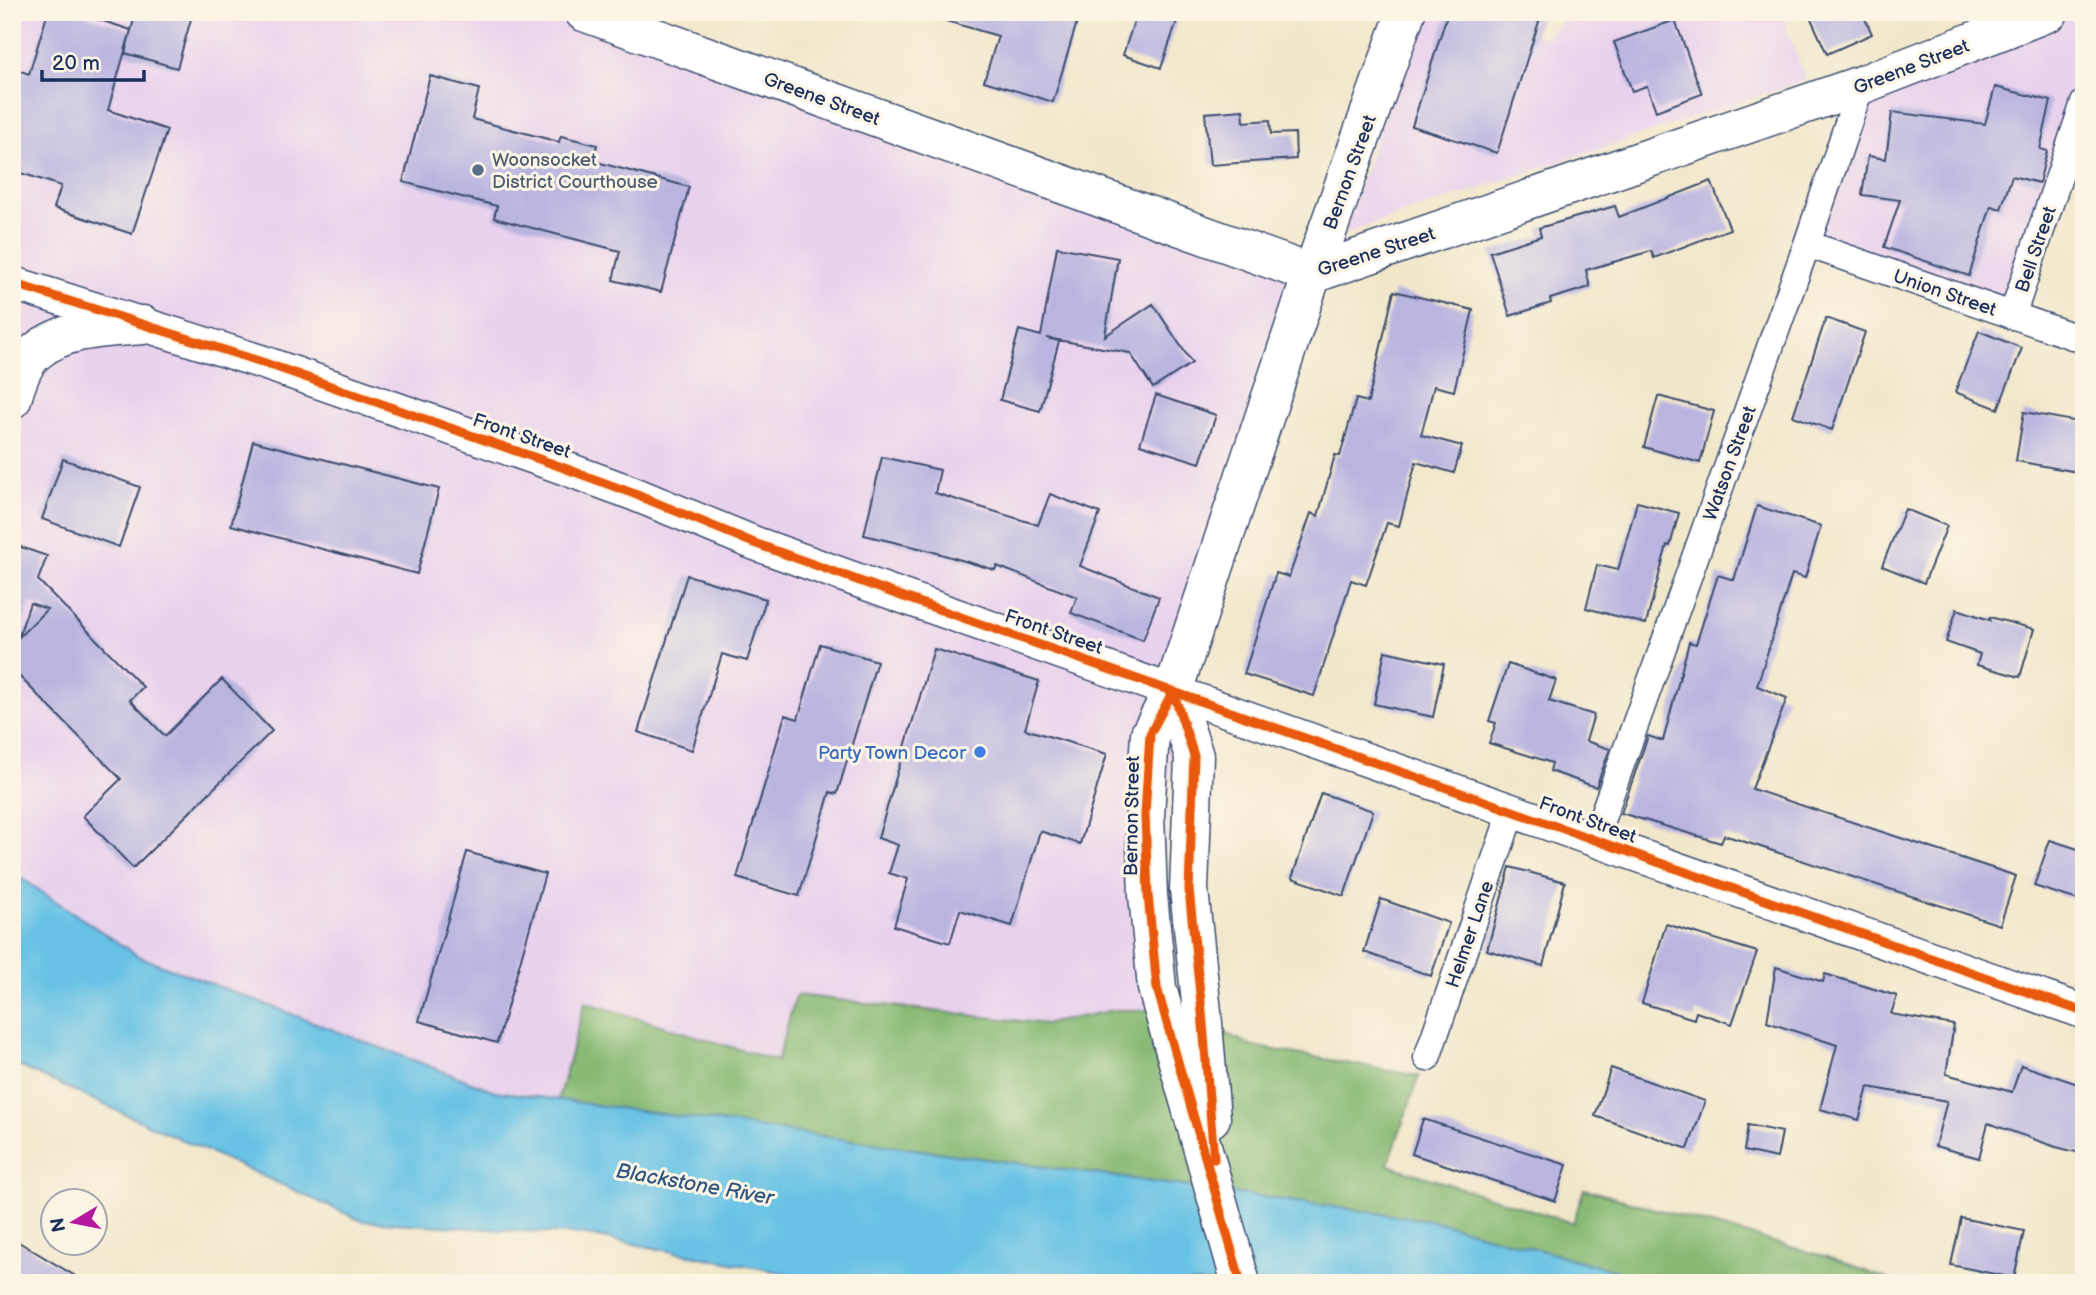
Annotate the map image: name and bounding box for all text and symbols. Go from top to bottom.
street label: Greene Street [1850,35,1973,100]
scale bar [42,38,144,82]
text: 20 m [52,51,100,76]
street label: Greene Street [760,68,883,131]
street label: Bernon Street [1319,112,1382,233]
place label: Woonsocket District Courthouse [492,149,658,194]
marker: Woonsocket District Courthouse [470,162,486,178]
street label: Bell Street [2011,203,2062,296]
street label: Greene Street [1315,223,1438,282]
street label: Union Street [1890,265,1999,322]
street label: Watson Street [1699,403,1762,524]
street label: Front Street [470,409,574,464]
street label: Front Street [1002,605,1106,660]
place label: Party Town Decor [818,742,967,765]
marker: Party Town Decor [972,744,988,760]
street label: Bernon Street [1120,756,1145,876]
street label: Front Street [1536,792,1640,849]
street label: Helmer Lane [1441,878,1499,991]
water label: Blackstone River [614,1158,777,1211]
north arrow [38,1186,108,1256]
text: N [46,1216,71,1234]

